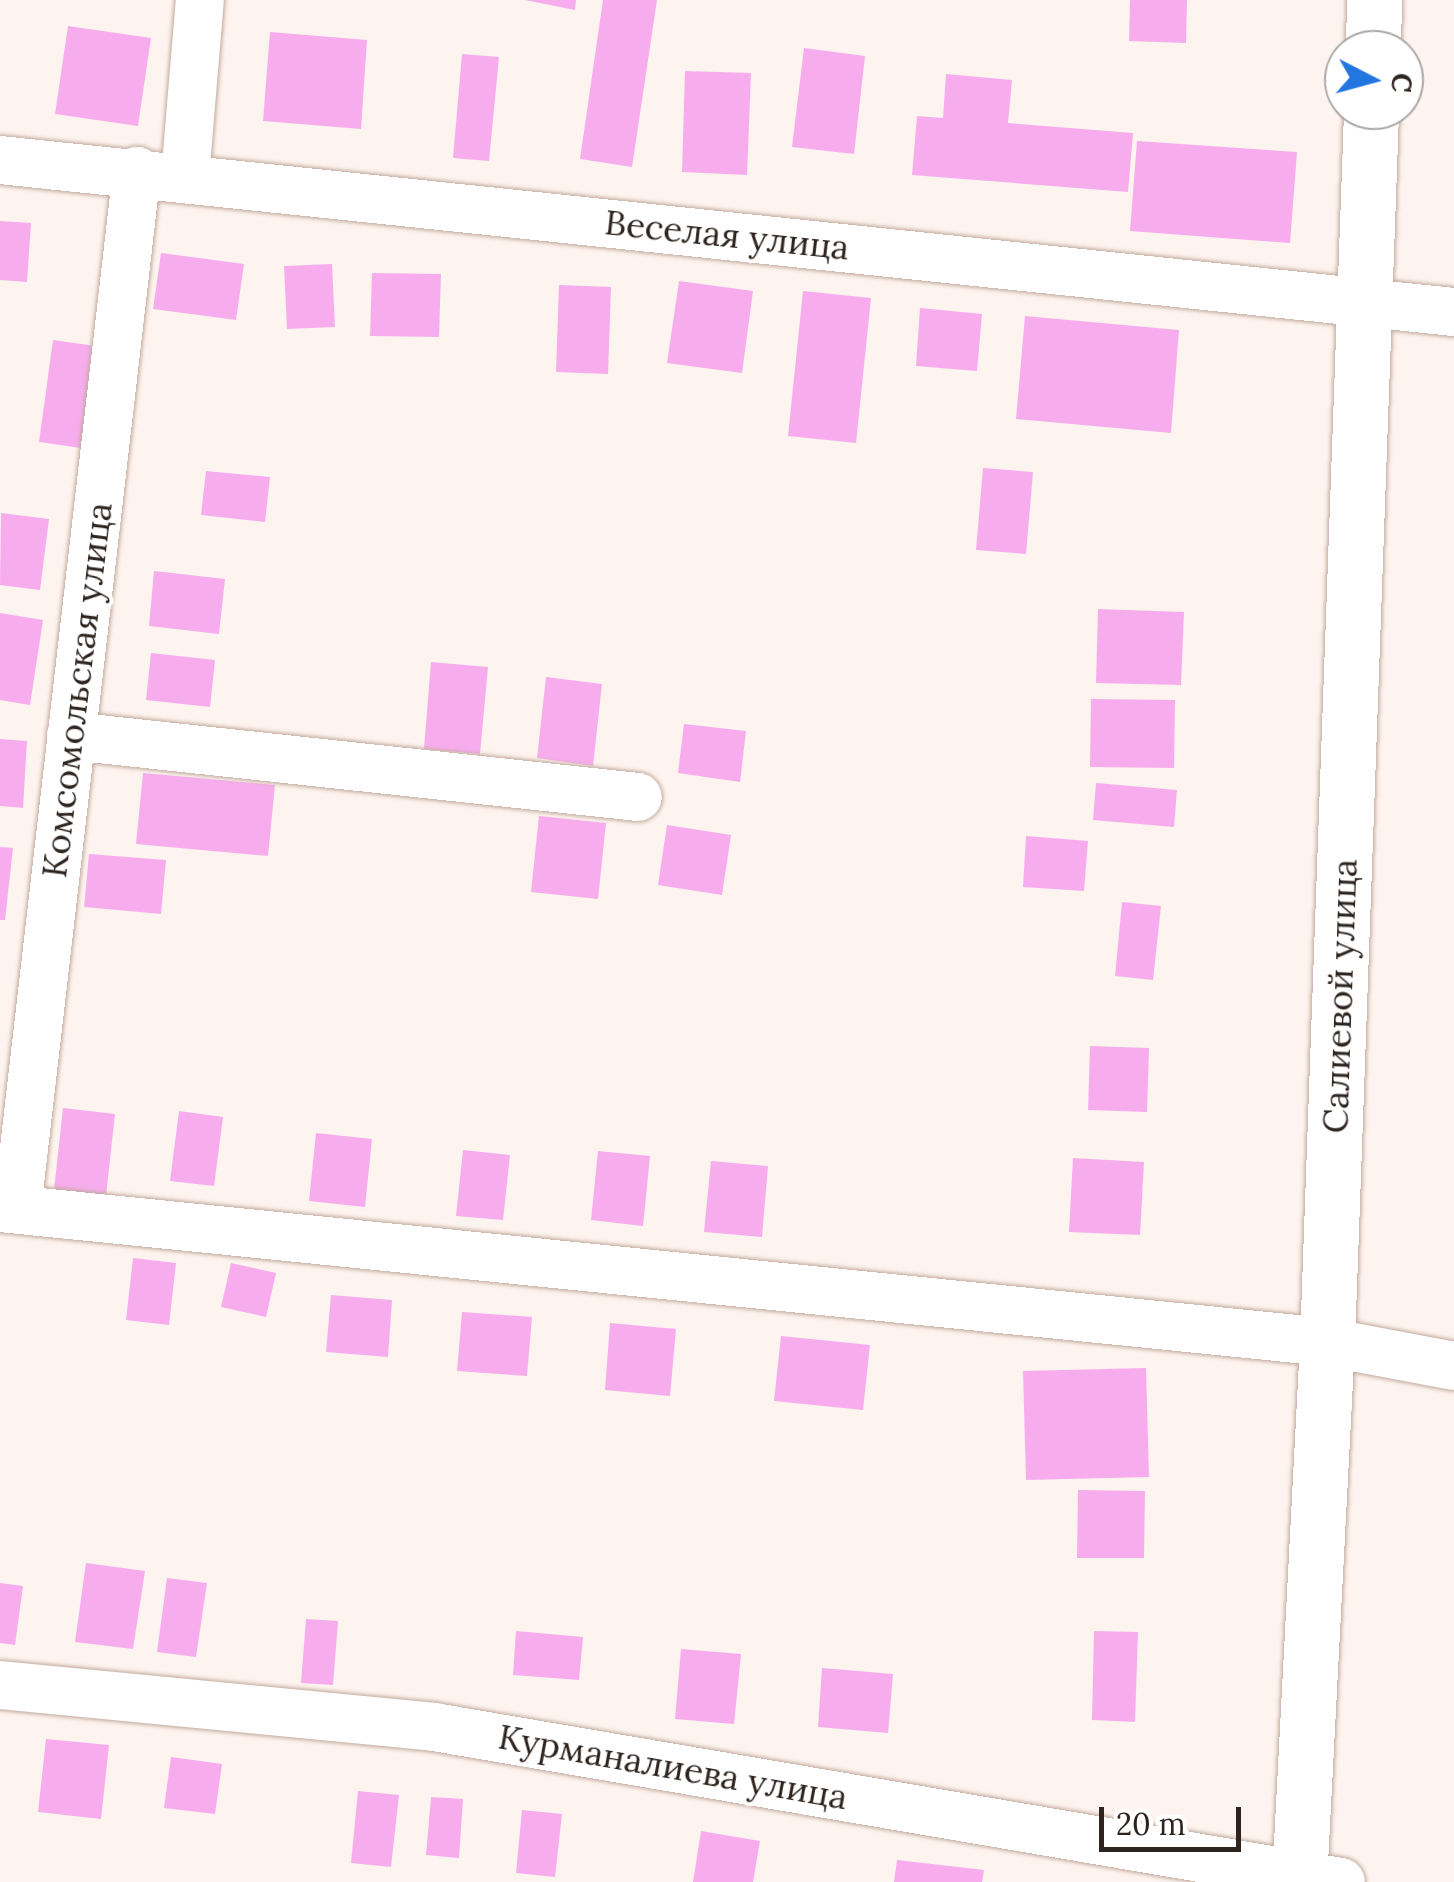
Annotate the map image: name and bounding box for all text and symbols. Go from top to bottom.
north arrow [1324,30,1424,130]
text: С [1383,71,1421,94]
street label: Веселая улица [603,201,851,269]
street label: Комсомольская улица [33,500,121,880]
street label: Салиевой улица [1314,858,1366,1134]
street label: Курманалиева улица [495,1716,851,1818]
scale bar [1104,1787,1246,1849]
text: 20 m [1116,1805,1185,1843]

